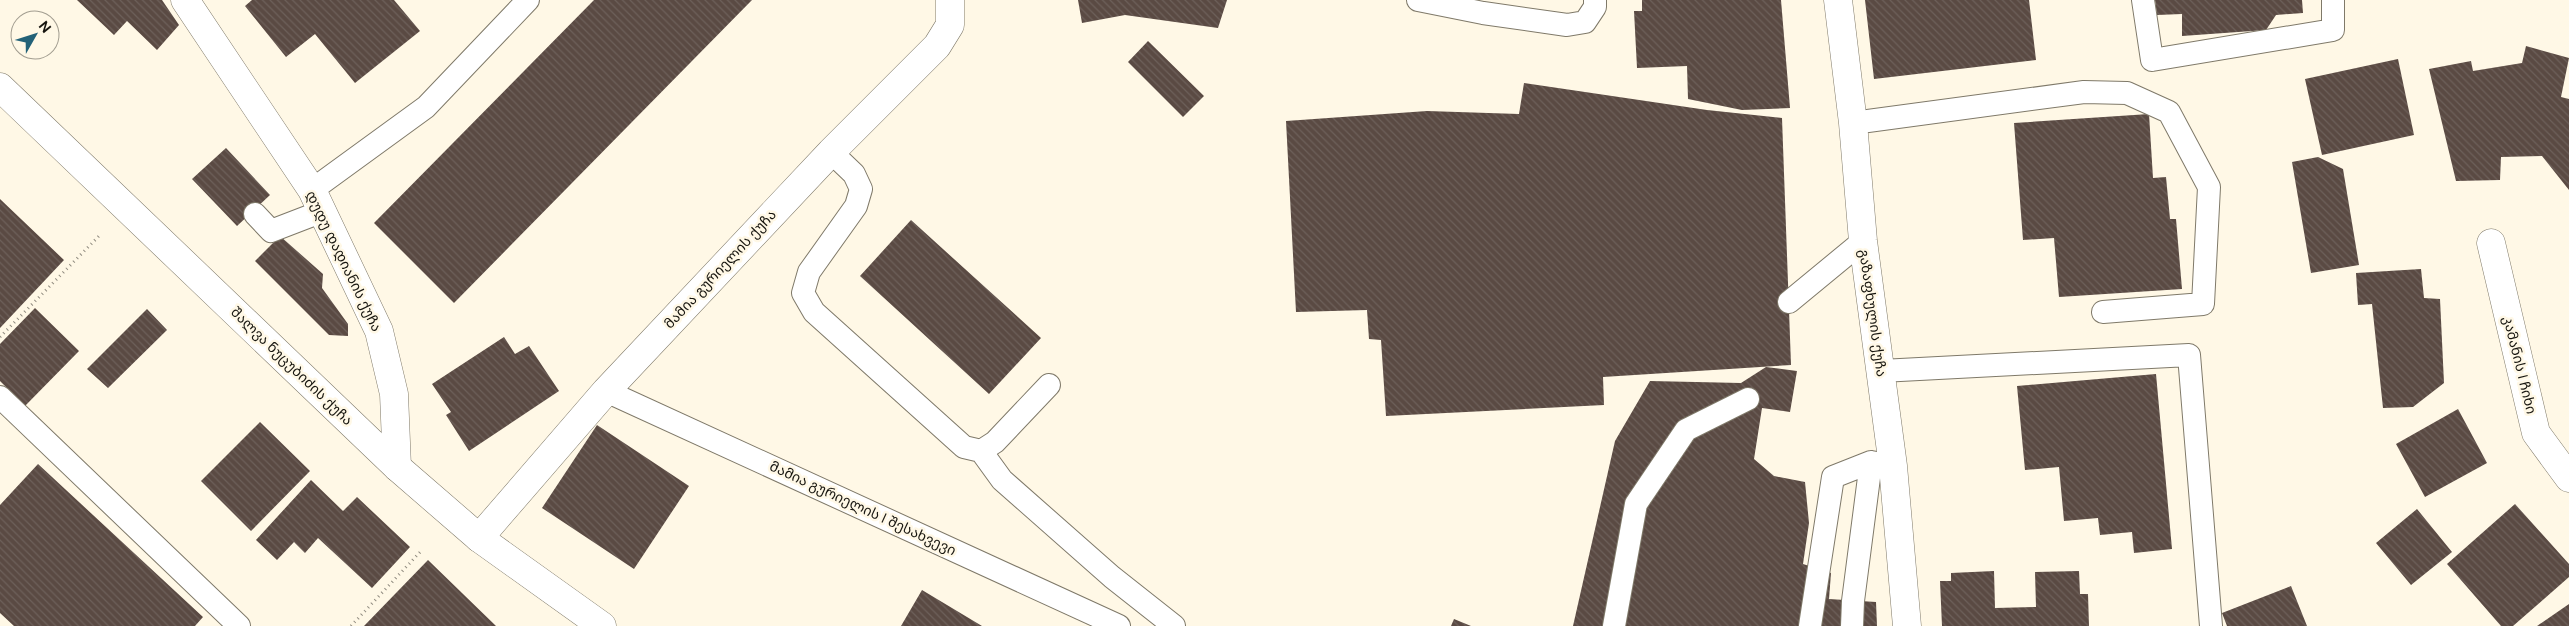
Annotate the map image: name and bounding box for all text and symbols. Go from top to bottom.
north arrow [10,10,60,60]
text: N [35,17,55,36]
street label: დუდუ დადიანის ქუჩა [302,188,386,334]
street label: მამია გურიელის ქუჩა [660,206,780,332]
street label: გაზაფხულის ქუჩა [1855,248,1891,378]
street label: შალვა ნუცუბიძის ქუჩა [227,303,357,429]
street label: კამანის I ჩიხი [2499,314,2541,416]
street label: მამია გურიელის I შესახვევი [767,457,959,559]

